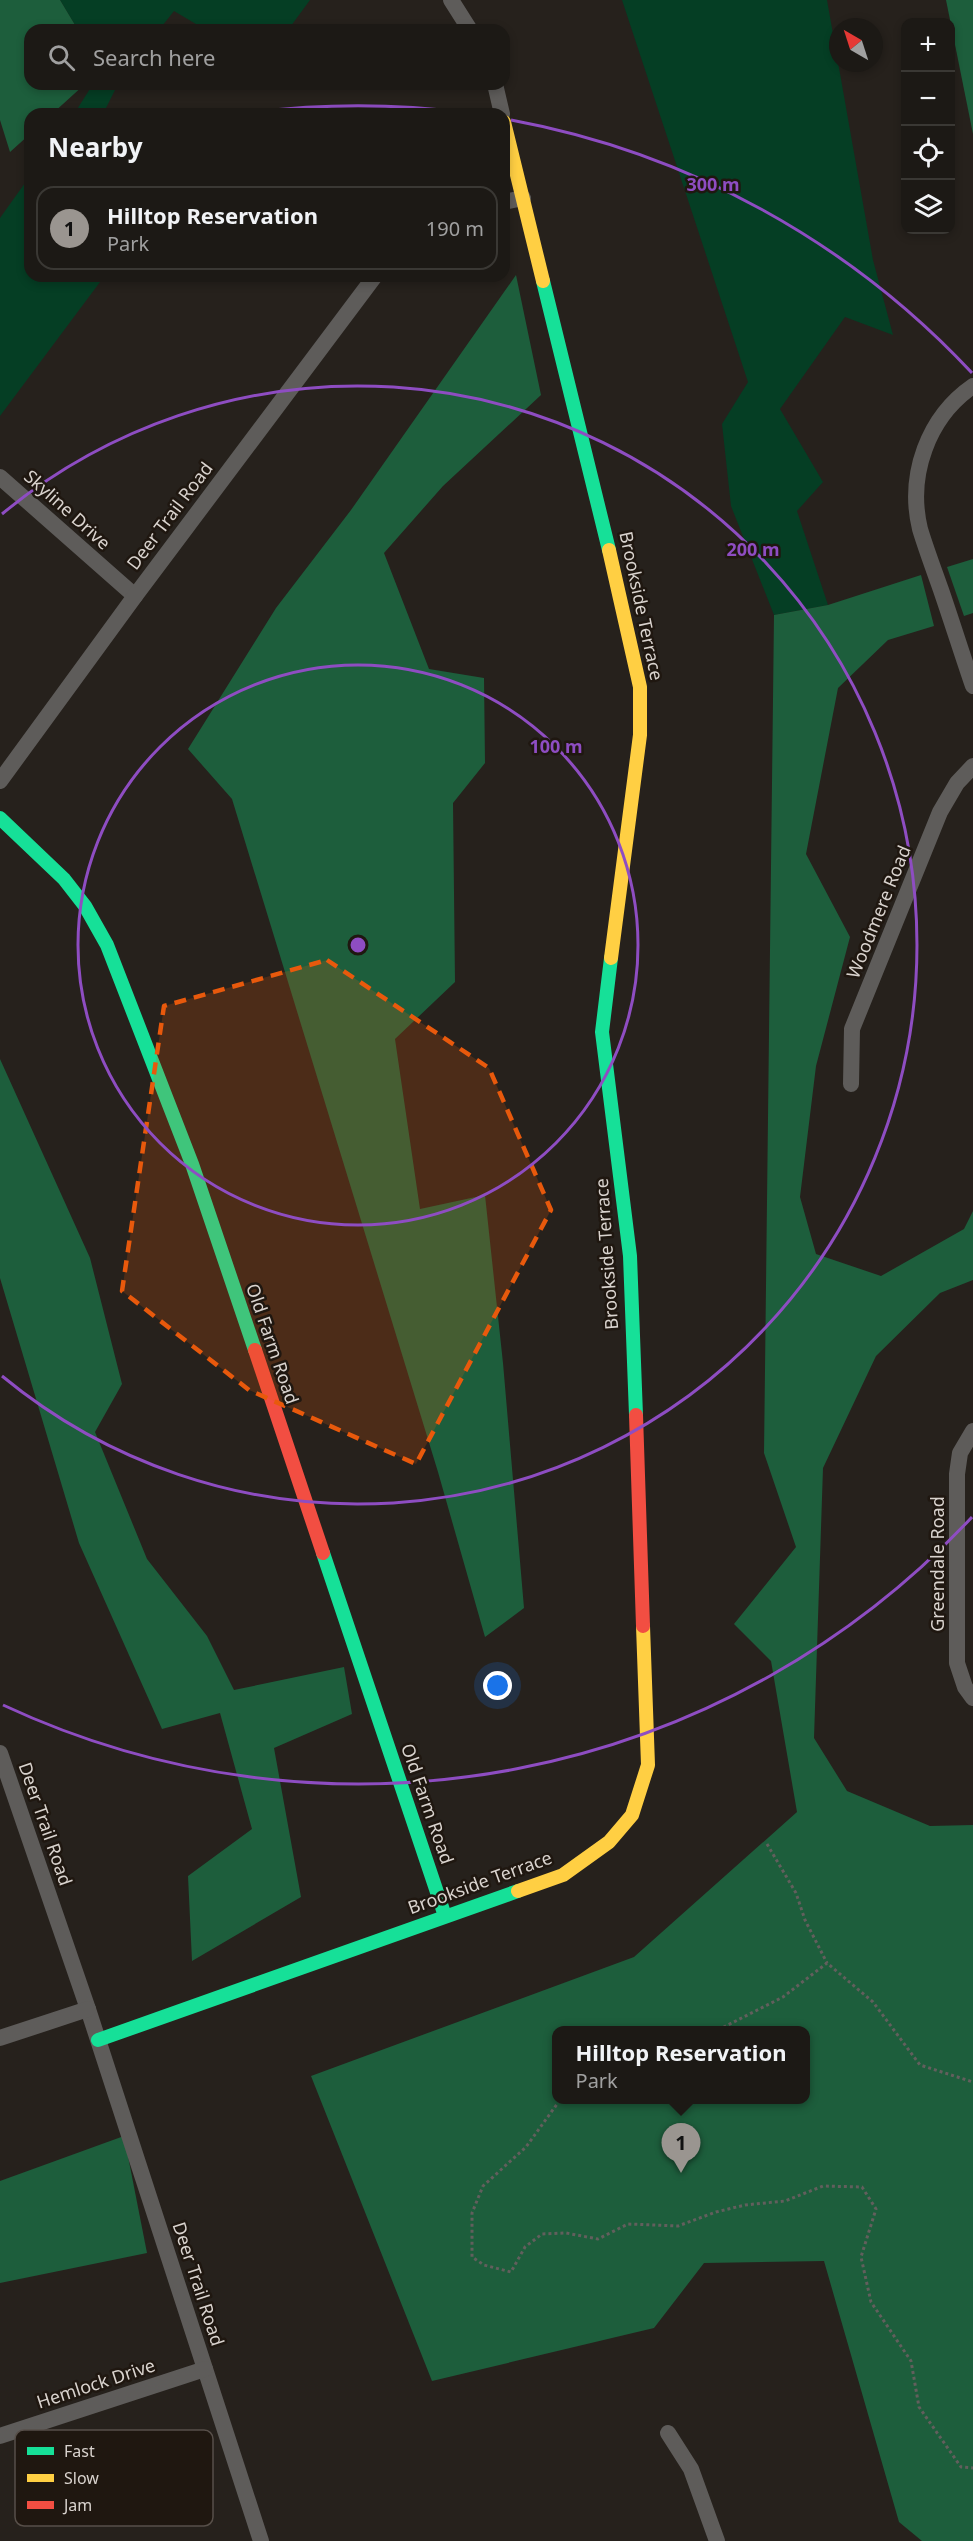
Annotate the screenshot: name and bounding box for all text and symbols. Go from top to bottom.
north arrow [829,18,883,72]
map controls [901,18,955,234]
button: + [901,18,955,72]
search box [24,24,510,90]
icon: search [45,41,78,74]
text: Search here [93,42,215,72]
button: − [901,72,955,126]
button: locate [901,126,955,180]
text: Nearby [48,129,143,165]
text: 300 m [686,172,740,196]
button: layers [901,180,955,234]
text: Hilltop Reservation [107,200,318,230]
text: 1 [64,215,75,242]
text: 190 m [426,215,484,242]
text: Park [107,230,149,257]
street label: Deer Trail Road [121,457,218,574]
street label: Skyline Drive [19,464,116,554]
street label: Brookside Terrace [614,529,669,682]
text: 200 m [726,537,780,561]
text: 100 m [529,734,583,758]
street label: Woodmere Road [840,842,916,982]
centre of rings [348,935,368,955]
street label: Brookside Terrace [589,1178,623,1331]
street label: Old Farm Road [241,1280,305,1407]
street label: Greendale Road [925,1496,949,1632]
your location [483,1671,512,1700]
street label: Old Farm Road [396,1740,460,1867]
street label: Deer Trail Road [14,1759,78,1889]
street label: Brookside Terrace [404,1845,555,1919]
popup [552,2026,810,2104]
text: Hilltop Reservation [576,2037,786,2067]
text: Park [576,2067,618,2094]
pin: 1 [662,2124,700,2173]
street label: Deer Trail Road [168,2219,230,2349]
street label: Hemlock Drive [33,2353,158,2414]
legend [15,2430,213,2526]
text: Fast [64,2440,95,2462]
text: Slow [64,2467,99,2489]
text: Jam [62,2494,92,2516]

